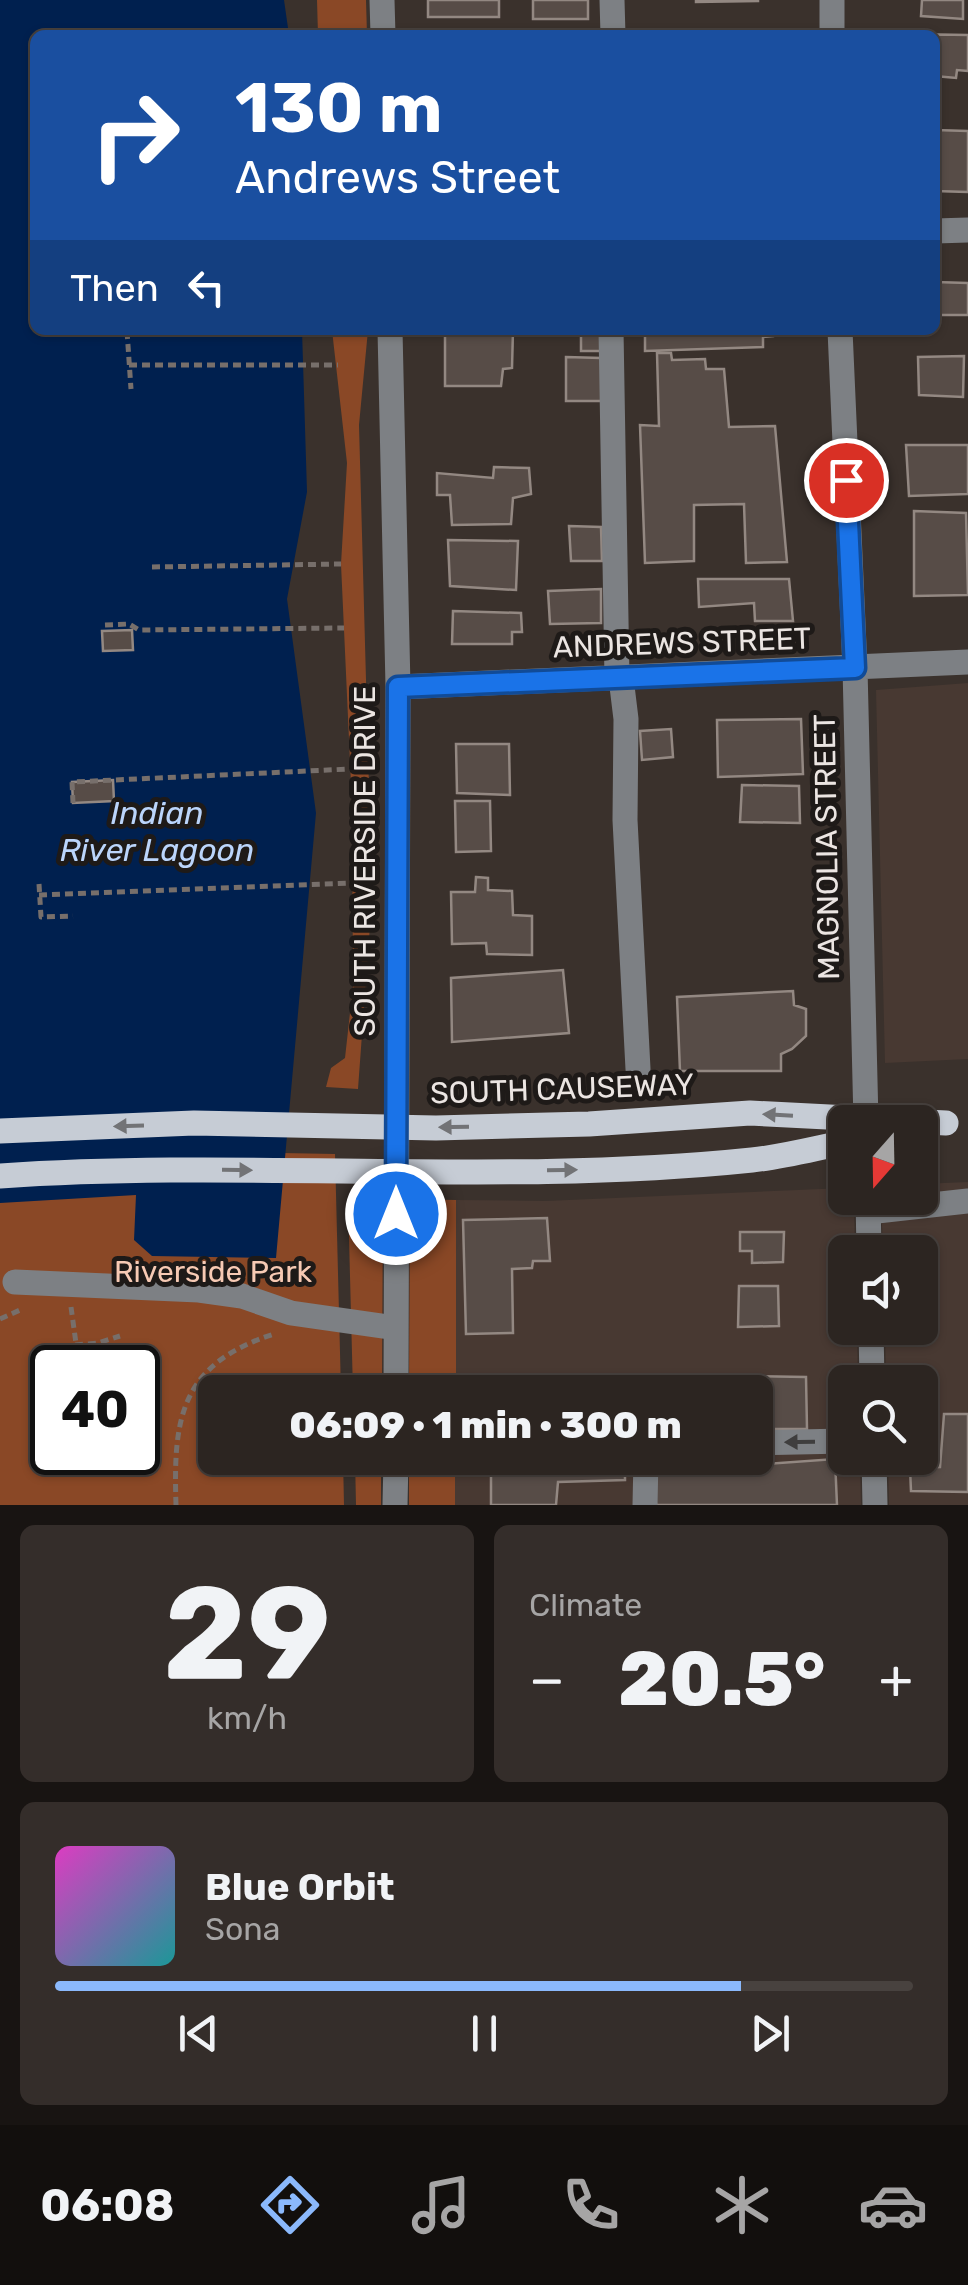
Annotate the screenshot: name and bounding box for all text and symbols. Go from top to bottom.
text: 130 m [235,67,443,150]
icon: right [70,70,200,200]
text: Andrews Street [235,151,560,204]
icon: left [179,260,234,315]
text: Then [70,265,159,311]
pin [804,438,889,523]
icon: arrive [819,453,874,508]
street label: ANDREWS STREET [552,621,812,665]
street label: SOUTH RIVERSIDE DRIVE [347,686,383,1036]
street label: MAGNOLIA STREET [807,714,847,980]
water label: Indian River Lagoon [60,794,254,869]
street label: SOUTH CAUSEWAY [429,1066,695,1112]
north arrow [828,1105,938,1215]
map controls [828,1105,938,1475]
one-way arrow [762,1107,794,1123]
one-way arrow [112,1118,144,1134]
one-way arrow [437,1120,469,1136]
one-way arrow [547,1161,579,1177]
one-way arrow [222,1162,254,1178]
position arrow [344,1162,448,1266]
button: sound [828,1235,938,1345]
park label: Riverside Park [114,1254,313,1290]
speed limit sign: 40 [30,1345,160,1475]
button: search [828,1365,938,1475]
text: 06:09 · 1 min · 300 m [289,1402,682,1448]
one-way arrow [784,1434,815,1450]
text: 29 [163,1556,331,1711]
text: Climate [529,1586,642,1624]
text: 20.5° [618,1635,825,1724]
text: − [529,1647,565,1712]
text: + [879,1647,913,1712]
text: km/h [207,1699,287,1737]
text: Blue Orbit [205,1864,395,1910]
text: Sona [205,1910,280,1948]
icon: previous [171,2006,226,2061]
icon: pause [457,2006,512,2061]
icon: next [743,2006,798,2061]
icon: directions [255,2170,325,2240]
icon: music [406,2170,476,2240]
icon: phone [556,2170,626,2240]
icon: climate [707,2170,777,2240]
icon: car [858,2170,928,2240]
text: 06:08 [40,2179,174,2232]

